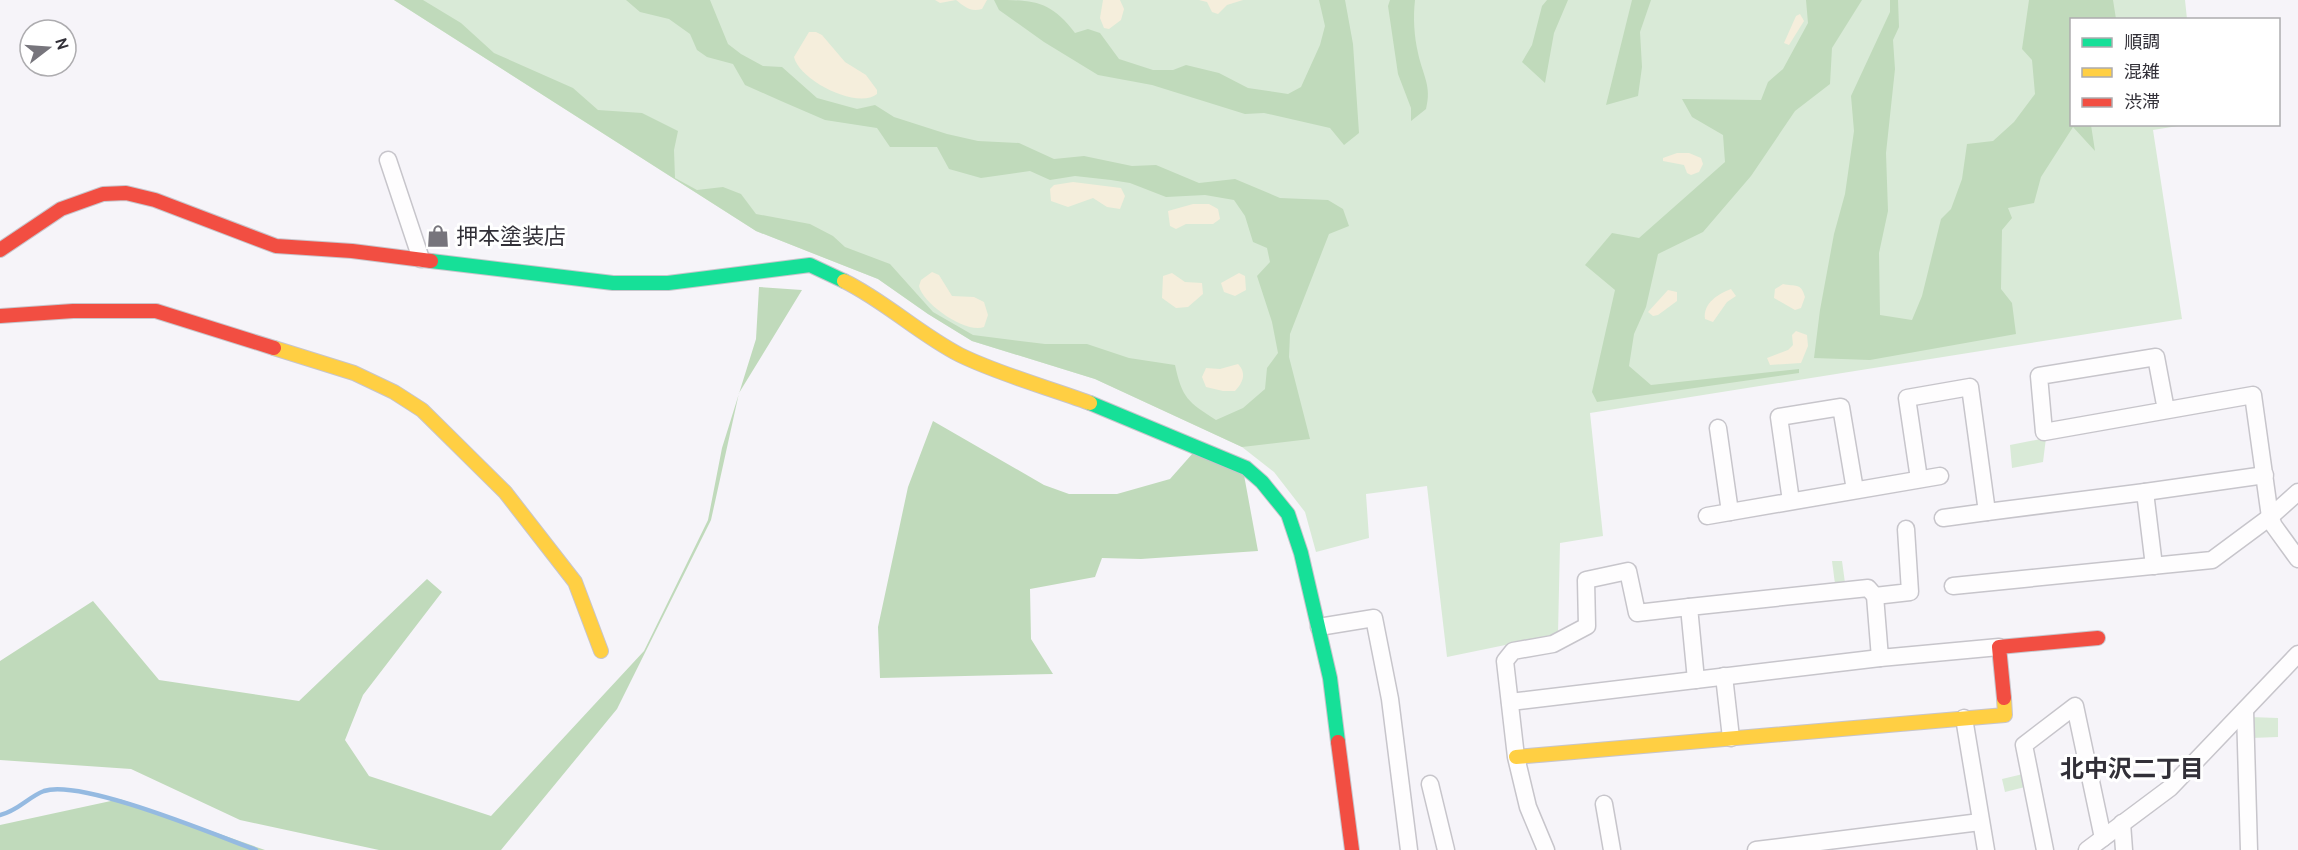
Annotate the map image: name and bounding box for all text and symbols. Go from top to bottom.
north arrow [18,18,78,78]
legend [2070,18,2280,126]
text: 順調 [2124,31,2160,53]
text: N [51,36,73,52]
text: 混雑 [2124,61,2160,83]
text: 渋滞 [2124,91,2160,113]
shop icon: 押本塗装店 [425,223,451,249]
place label: 押本塗装店 [456,223,566,250]
district label: 北中沢二丁目 [2060,754,2204,783]

